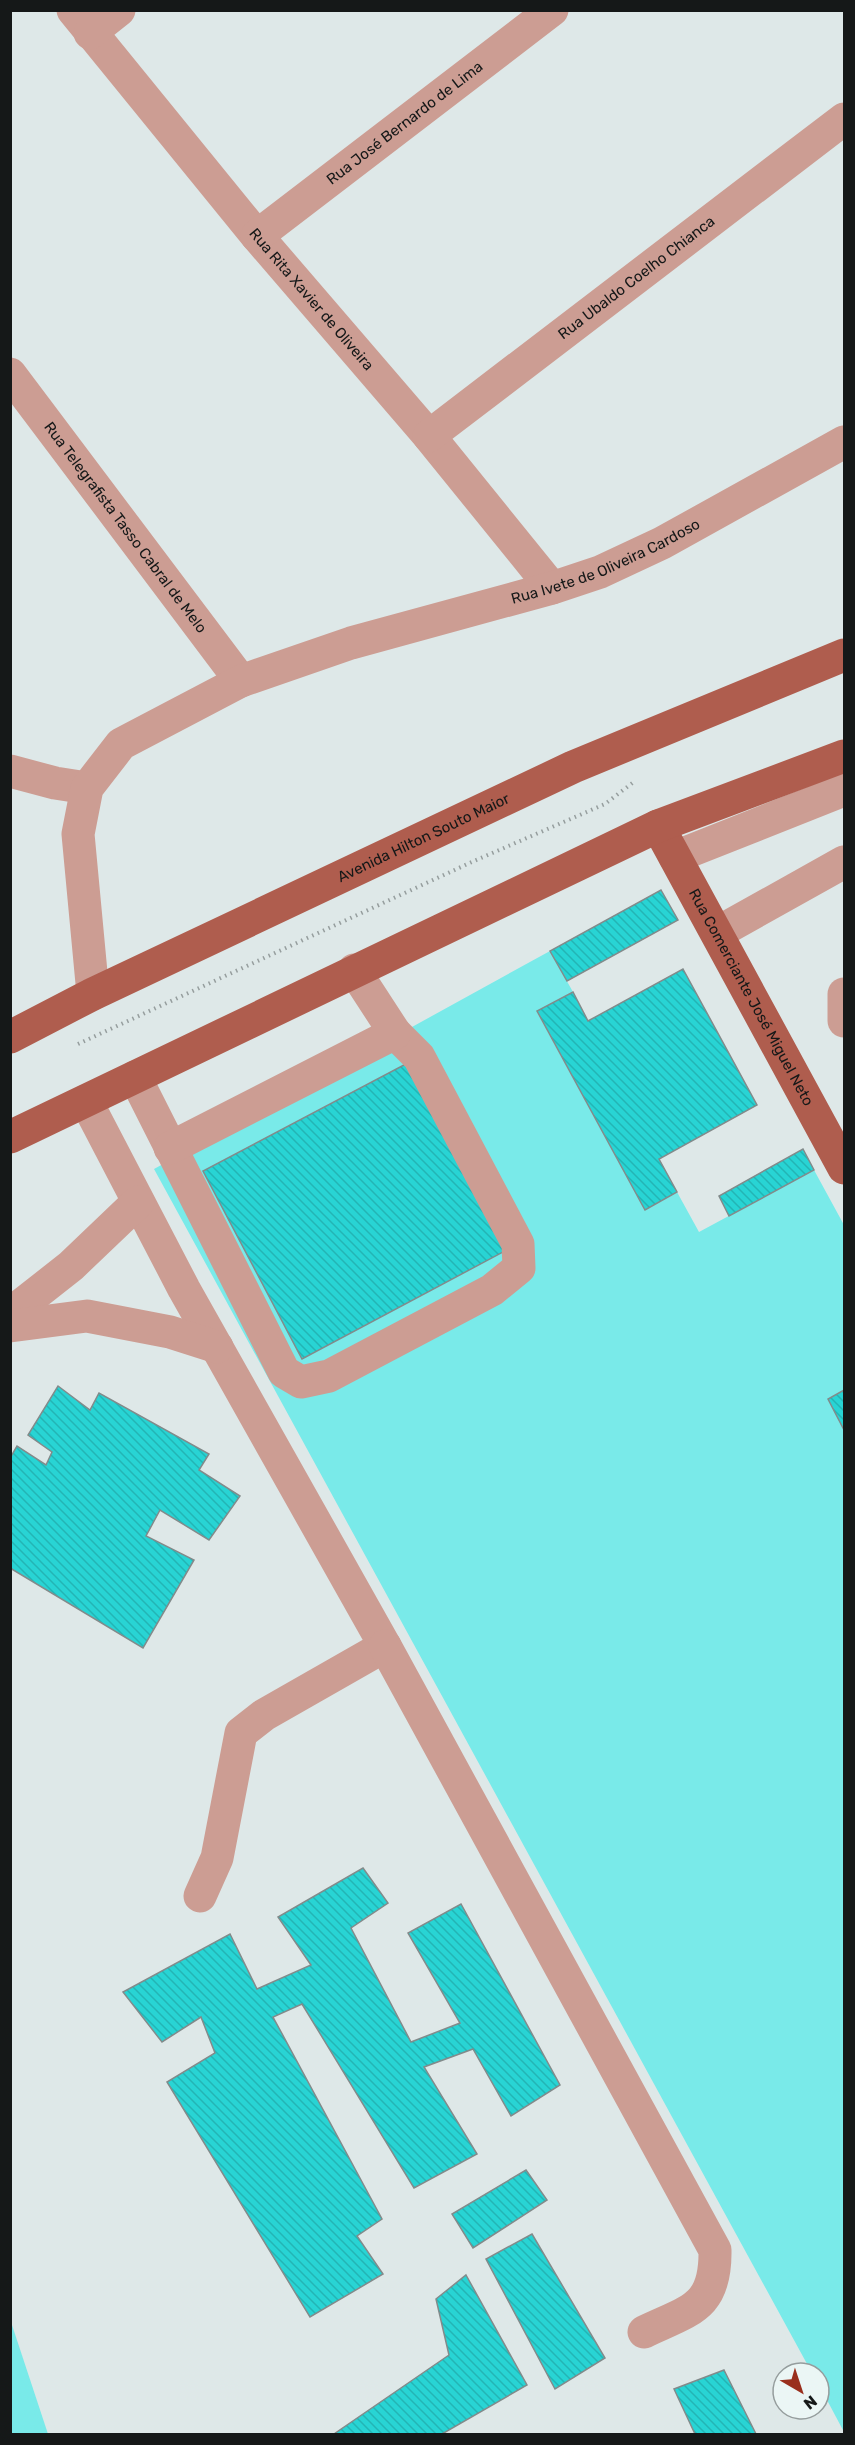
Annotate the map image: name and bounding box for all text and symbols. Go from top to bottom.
street label: Rua José Bernardo de Lima [323,57,486,188]
street label: Rua Ubaldo Coelho Chianca [555,212,718,343]
street label: Rua Rita Xavier de Oliveira [245,225,378,374]
street label: Rua Telegrafista Tasso Cabral de Melo [40,418,211,637]
street label: Rua Ivete de Oliveira Cardoso [509,515,703,608]
street label: Avenida Hilton Souto Maior [334,789,513,886]
street label: Rua Comerciante José Miguel Neto [685,886,817,1109]
north arrow [771,2361,831,2421]
text: N [800,2391,821,2413]

